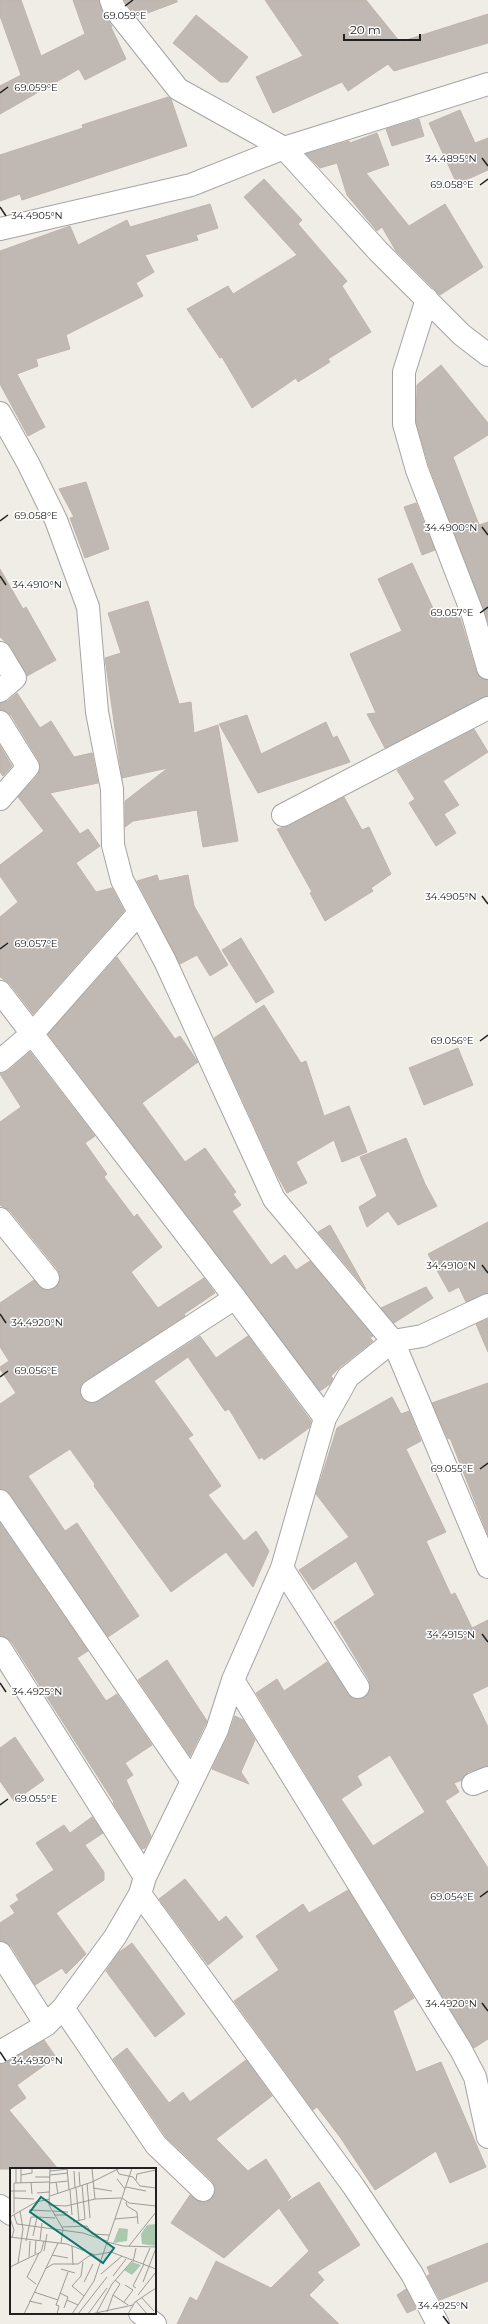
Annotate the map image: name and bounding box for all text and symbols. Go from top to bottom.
text: 69.059°E [103,9,147,22]
scale bar [344,16,420,42]
text: 20 m [350,22,381,37]
text: 69.059°E [14,81,58,94]
text: 34.4895°N [425,152,477,165]
text: 69.058°E [430,178,474,191]
text: 34.4905°N [11,209,63,222]
text: 69.058°E [14,509,58,522]
text: 34.4900°N [425,521,477,534]
text: 34.4910°N [12,578,62,591]
text: 69.057°E [430,606,474,619]
text: 34.4905°N [425,890,477,903]
text: 69.057°E [14,937,58,950]
text: 69.056°E [430,1034,474,1047]
text: 34.4910°N [426,1259,476,1272]
text: 34.4920°N [11,1316,63,1329]
text: 69.056°E [14,1364,58,1377]
text: 69.055°E [431,1462,474,1475]
text: 34.4915°N [427,1628,475,1641]
text: 34.4925°N [12,1685,62,1698]
text: 69.055°E [15,1792,58,1805]
text: 69.054°E [430,1890,474,1903]
text: 34.4920°N [425,1997,477,2010]
text: 34.4930°N [11,2054,63,2067]
inset map [10,2168,156,2314]
text: 34.4925°N [418,2299,468,2312]

